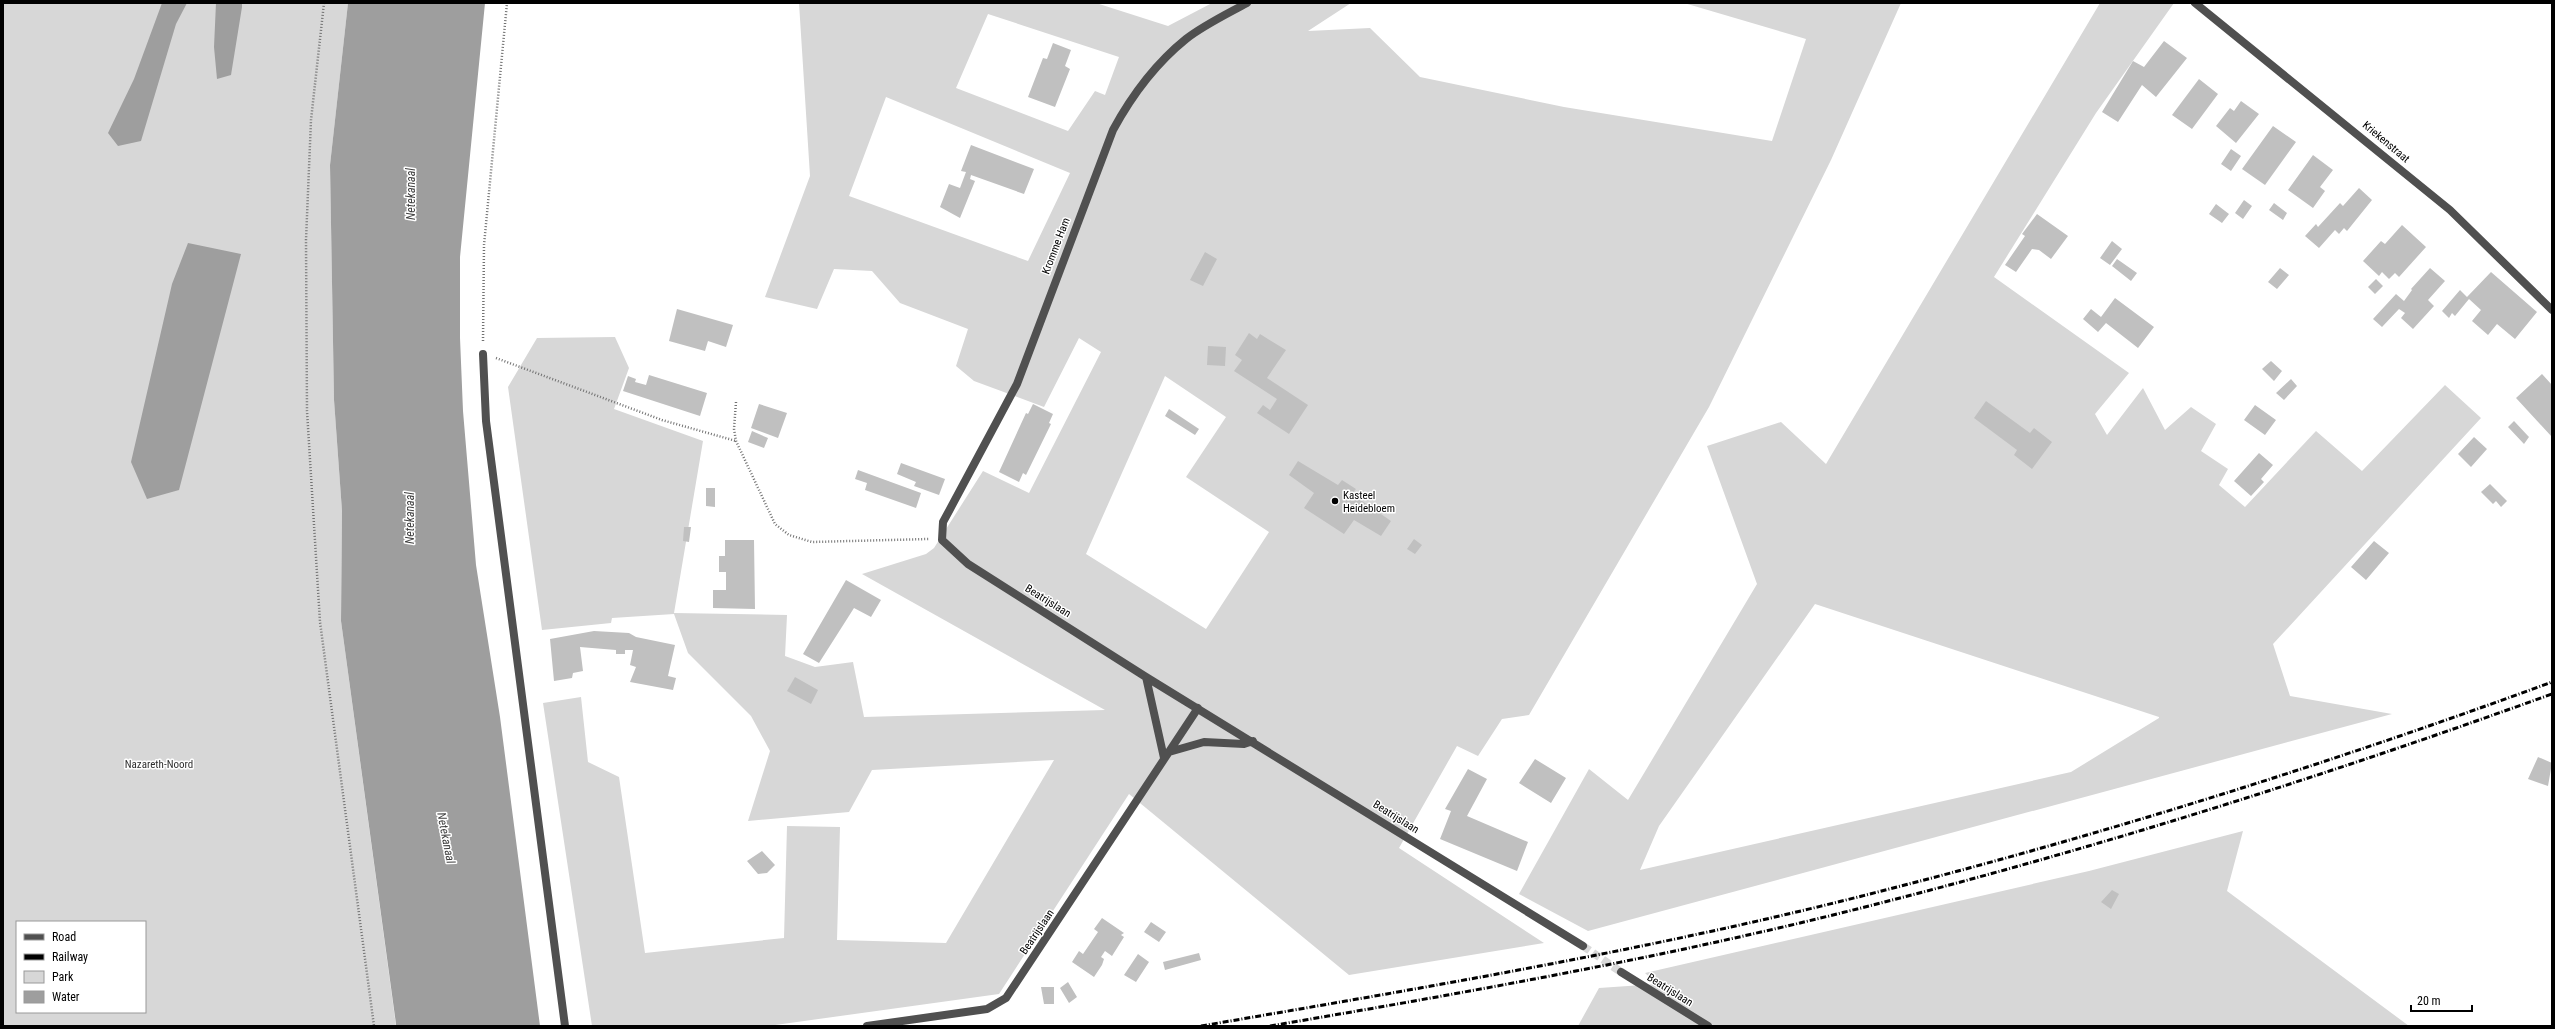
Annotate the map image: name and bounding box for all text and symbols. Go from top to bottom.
street label: Kriekenstraat [2360,119,2412,165]
water label: Netekanaal [404,168,418,220]
street label: Kromme Ham [1039,216,1073,276]
place label: Kasteel Heidebloem [1343,489,1395,515]
water label: Netekanaal [403,492,417,544]
marker: Kasteel Heidebloem [1330,496,1340,506]
street label: Beatrijslaan [1023,582,1073,620]
park label: Nazareth-Noord [125,758,193,771]
street label: Beatrijslaan [1371,798,1421,836]
water label: Netekanaal [434,811,458,865]
street label: Beatrijslaan [1017,907,1057,957]
legend [16,921,146,1013]
text: Road [52,930,76,944]
text: Railway [52,950,88,964]
text: Park [52,970,74,984]
street label: Beatrijslaan [1645,971,1695,1009]
scale bar [2411,987,2472,1013]
text: Water [52,990,80,1004]
text: 20 m [2417,994,2441,1008]

